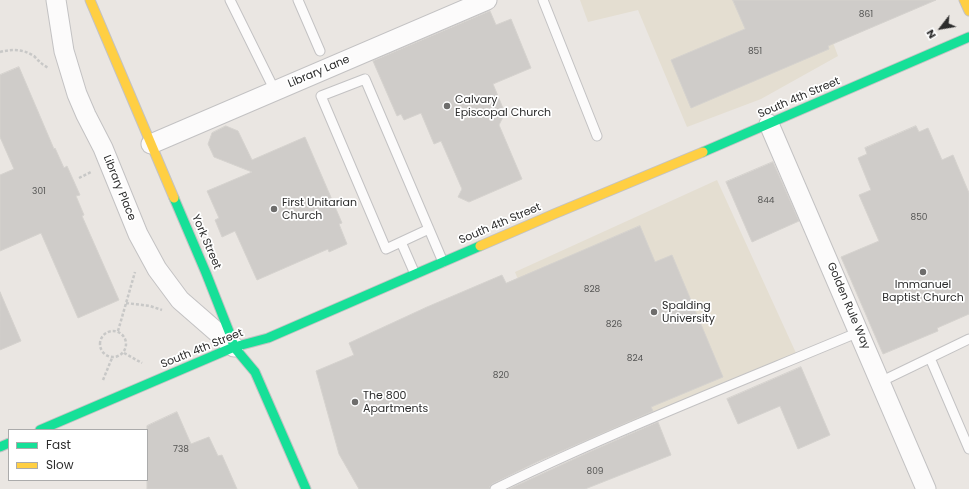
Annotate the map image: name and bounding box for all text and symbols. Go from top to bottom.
north arrow [921,8,961,48]
house number: 861 [859,10,873,20]
text: N [922,27,940,42]
house number: 851 [748,47,762,57]
street label: Library Lane [286,53,352,91]
street label: South 4th Street [756,75,842,121]
place label: Calvary Episcopal Church [455,93,551,119]
marker: Calvary Episcopal Church [442,101,452,111]
street label: Library Place [100,153,138,223]
house number: 301 [32,187,46,197]
place label: First Unitarian Church [282,196,357,222]
house number: 844 [757,196,775,206]
street label: South 4th Street [457,201,543,247]
marker: First Unitarian Church [269,204,279,214]
street label: York Street [189,213,223,271]
house number: 850 [911,213,927,223]
street label: Golden Rule Way [824,261,872,351]
marker: Immanuel Baptist Church [918,267,928,277]
place label: Immanuel Baptist Church [882,278,964,304]
house number: 828 [584,285,600,295]
place label: Spalding University [662,299,715,325]
marker: Spalding University [649,307,659,317]
house number: 826 [606,320,622,330]
street label: South 4th Street [159,326,245,372]
house number: 824 [627,354,643,364]
house number: 820 [493,371,509,381]
place label: The 800 Apartments [363,389,428,415]
marker: The 800 Apartments [350,397,360,407]
legend [8,429,148,481]
text: Fast [46,436,71,453]
house number: 738 [173,445,189,455]
text: Slow [46,456,74,473]
house number: 809 [586,467,604,477]

